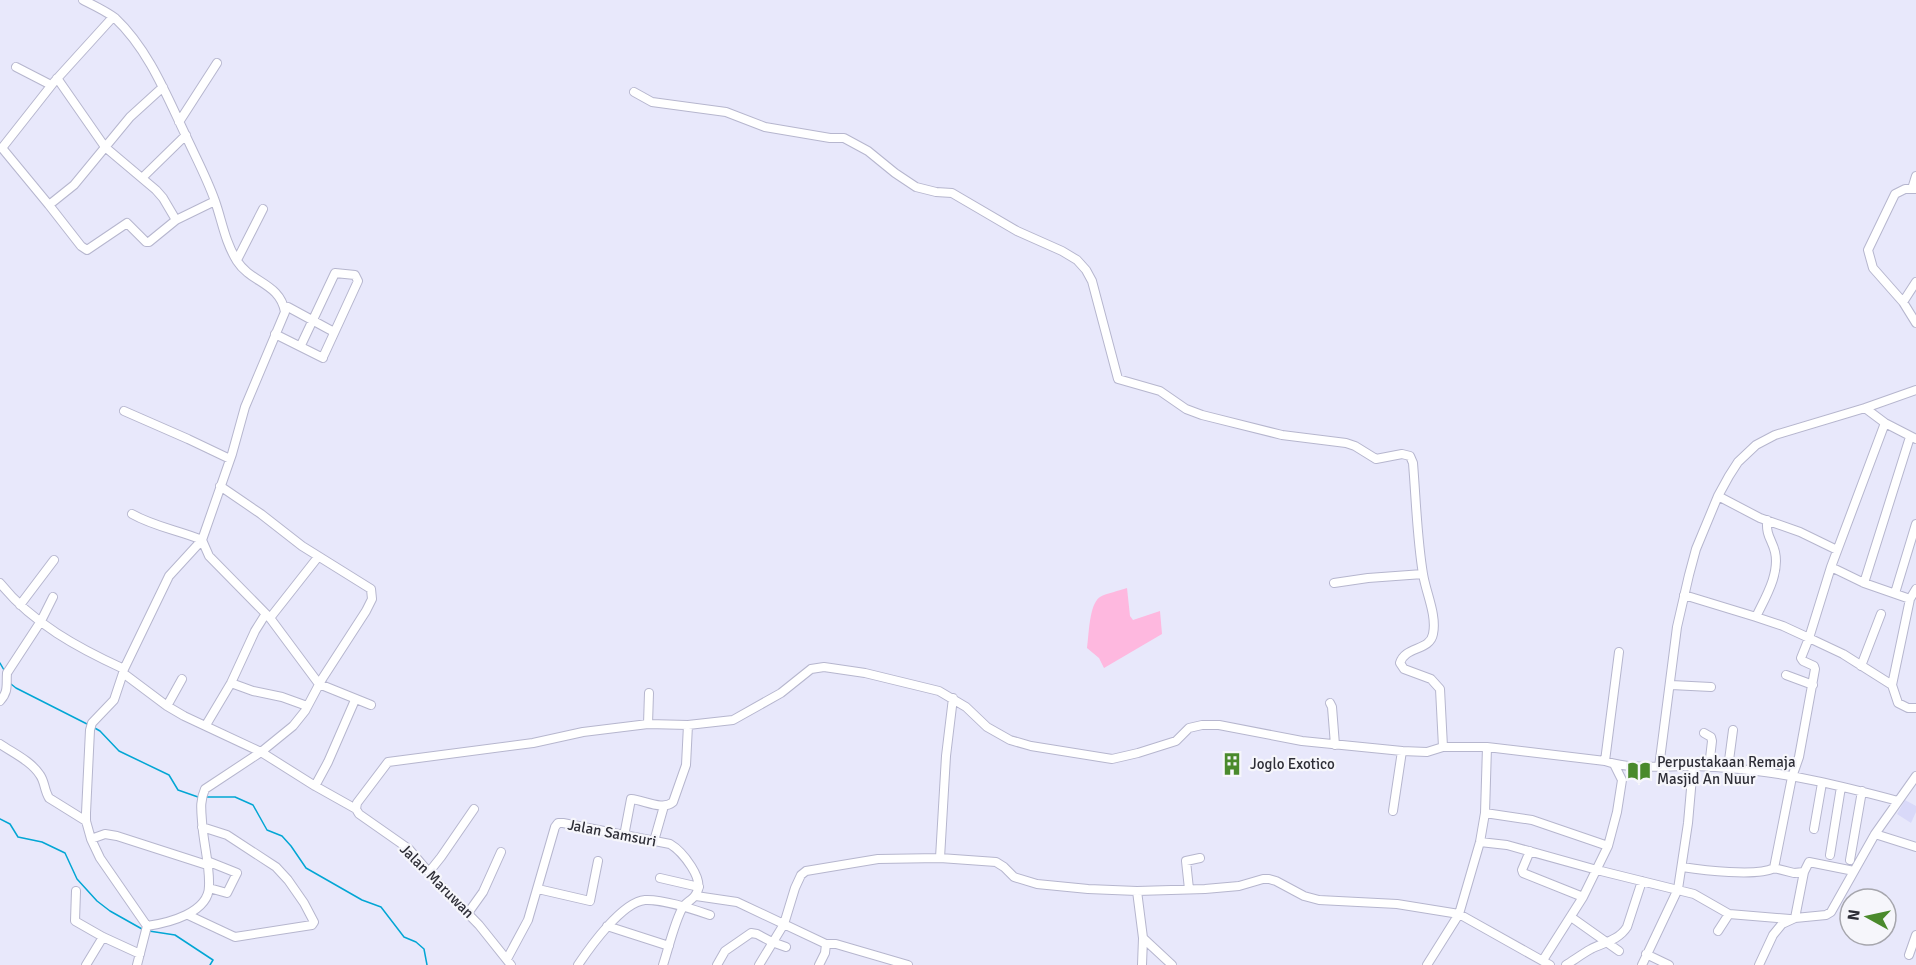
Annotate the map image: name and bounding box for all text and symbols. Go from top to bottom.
building icon: Joglo Exotico [1219,751,1245,777]
place label: Perpustakaan Remaja Masjid An Nuur [1657,753,1796,788]
place label: Joglo Exotico [1250,755,1335,773]
library icon: Perpustakaan Remaja Masjid An Nuur [1626,758,1652,784]
street label: Jalan Samsuri [566,816,658,850]
street label: Jalan Maruwan [396,840,478,922]
north arrow [1838,887,1898,947]
text: N [1843,908,1865,922]

